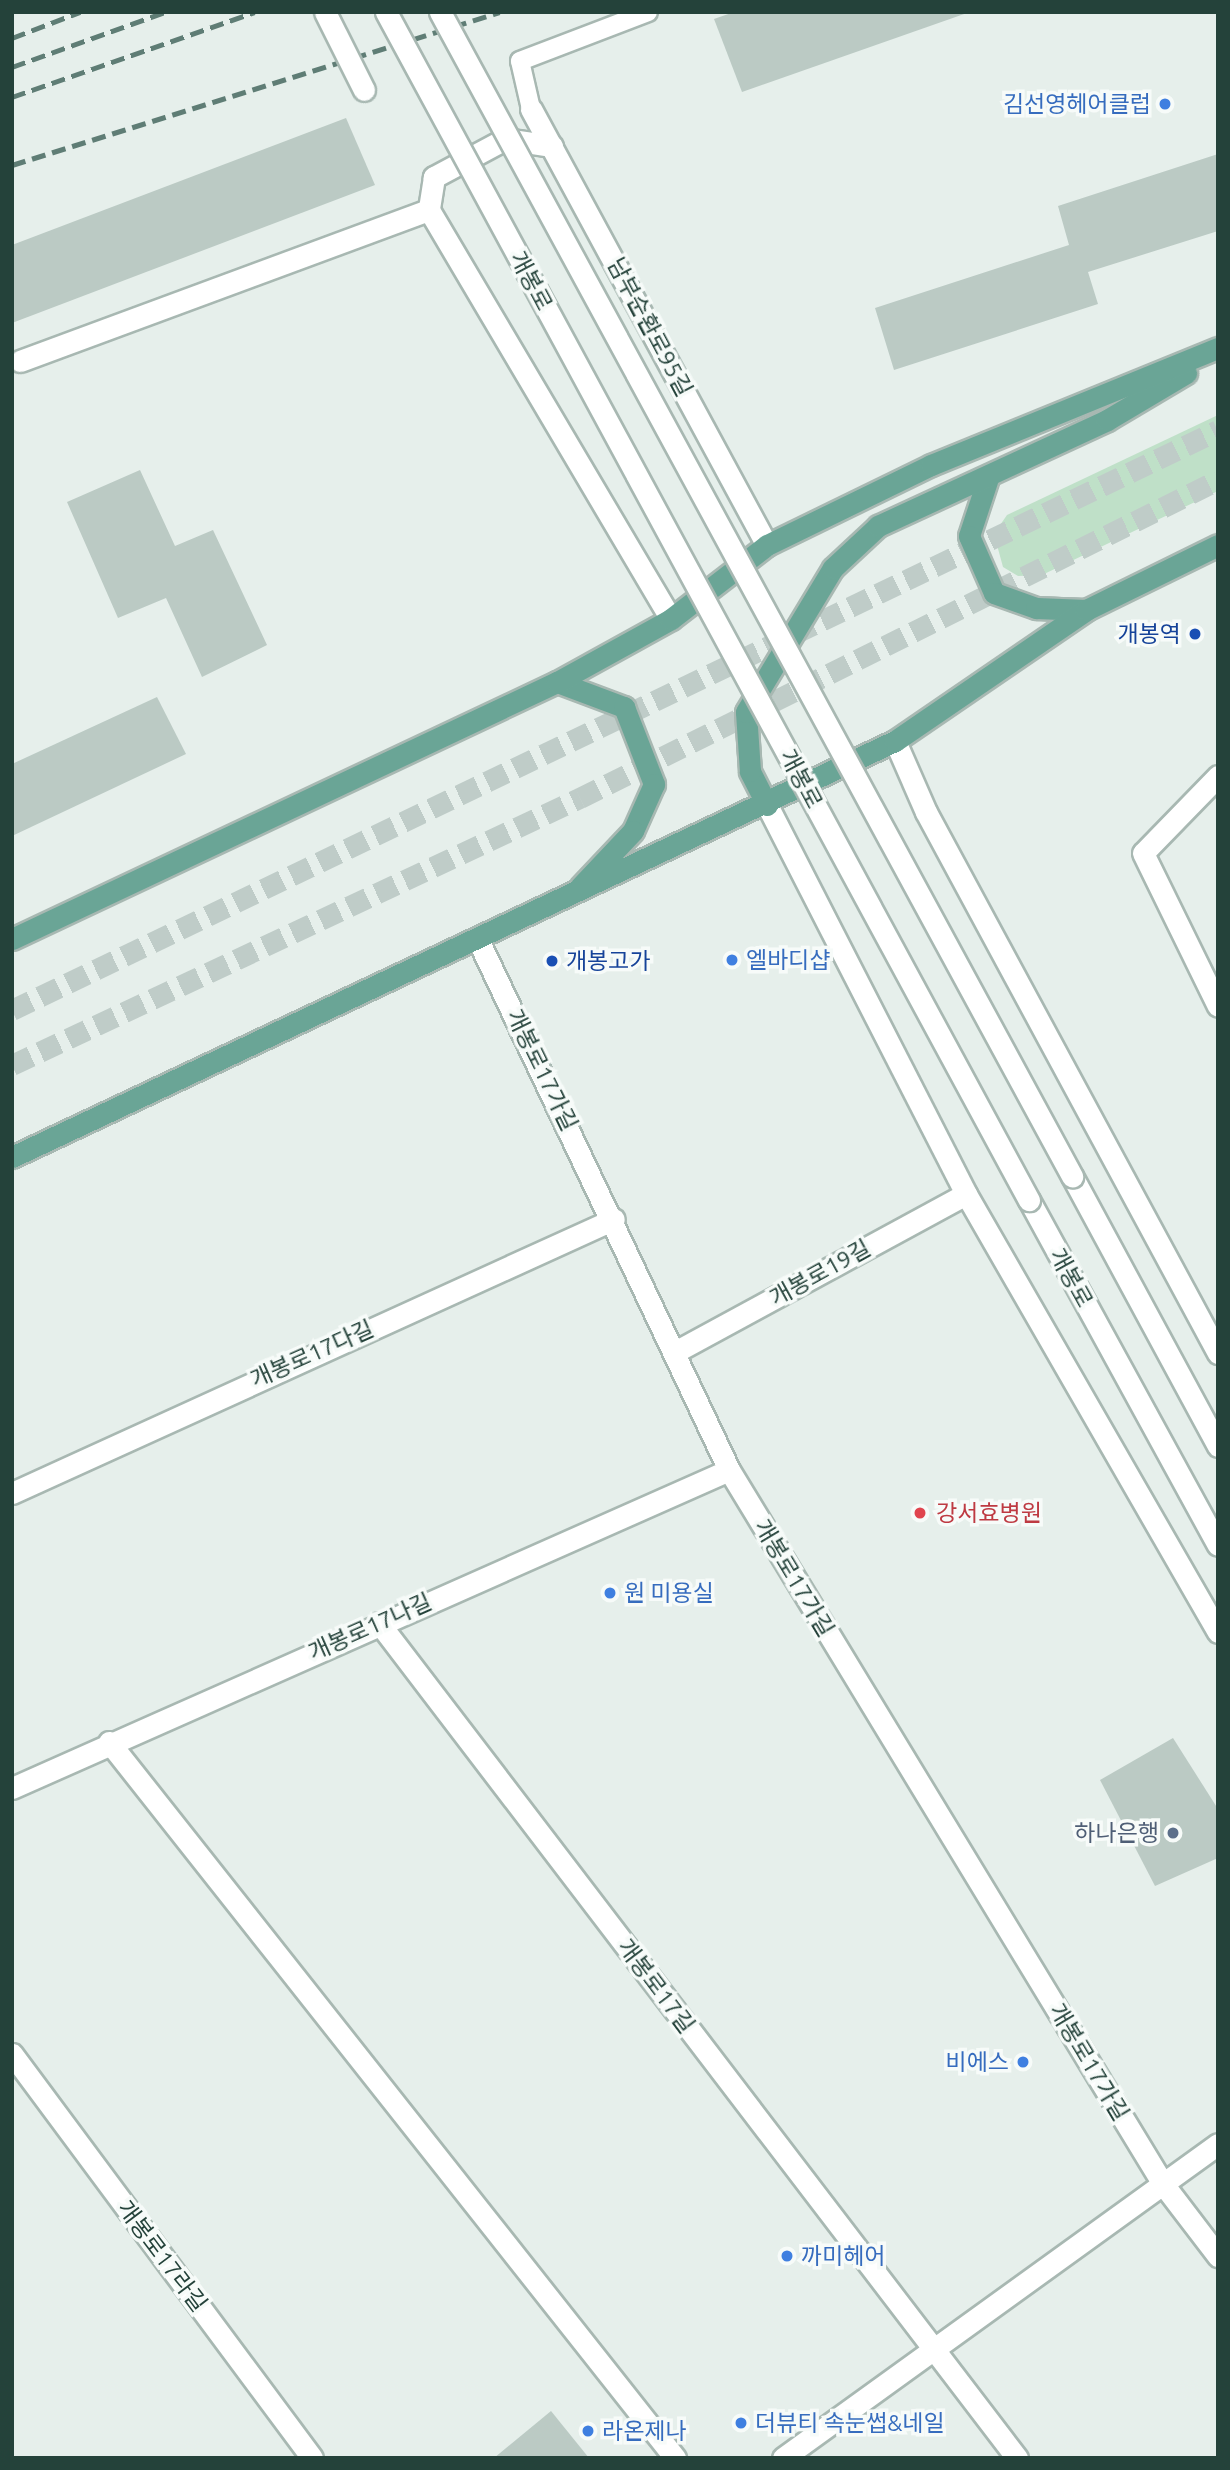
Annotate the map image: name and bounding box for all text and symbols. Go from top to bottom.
place label: 김선영헤어클럽 [1003,90,1151,118]
marker: 김선영헤어클럽 [1157,96,1173,112]
street label: 개봉로 [504,246,558,316]
street label: 남부순환로95길 [602,253,698,401]
place label: 개봉역 [1118,620,1181,648]
marker: 개봉역 [1187,626,1203,642]
street label: 개봉로 [774,744,828,814]
place label: 엘바디샵 [746,946,831,974]
place label: 개봉고가 [566,947,651,975]
marker: 엘바디샵 [724,952,740,968]
marker: 개봉고가 [544,953,560,969]
street label: 개봉로17가길 [501,1005,583,1135]
street label: 개봉로19길 [765,1234,875,1312]
street label: 개봉로 [1044,1244,1098,1312]
street label: 개봉로17다길 [246,1315,378,1393]
place label: 강서효병원 [936,1499,1042,1527]
marker: 강서효병원 [910,1503,930,1523]
street label: 개봉로17가길 [748,1514,840,1642]
place label: 원 미용실 [624,1579,714,1607]
marker: 원 미용실 [602,1585,618,1601]
street label: 개봉로17나길 [304,1588,436,1666]
place label: 하나은행 [1074,1819,1159,1847]
marker: 하나은행 [1165,1825,1181,1841]
street label: 개봉로17길 [612,1934,700,2038]
street label: 개봉로17가길 [1043,1998,1135,2126]
place label: 비에스 [946,2048,1009,2076]
marker: 비에스 [1015,2054,1031,2070]
street label: 개봉로17라길 [111,2195,213,2317]
place label: 까미헤어 [801,2242,886,2270]
marker: 까미헤어 [779,2248,795,2264]
place label: 더뷰티 속눈썹&네일 [755,2409,945,2437]
marker: 더뷰티 속눈썹&네일 [733,2415,749,2431]
place label: 라온제나 [602,2417,687,2445]
marker: 라온제나 [580,2423,596,2439]

